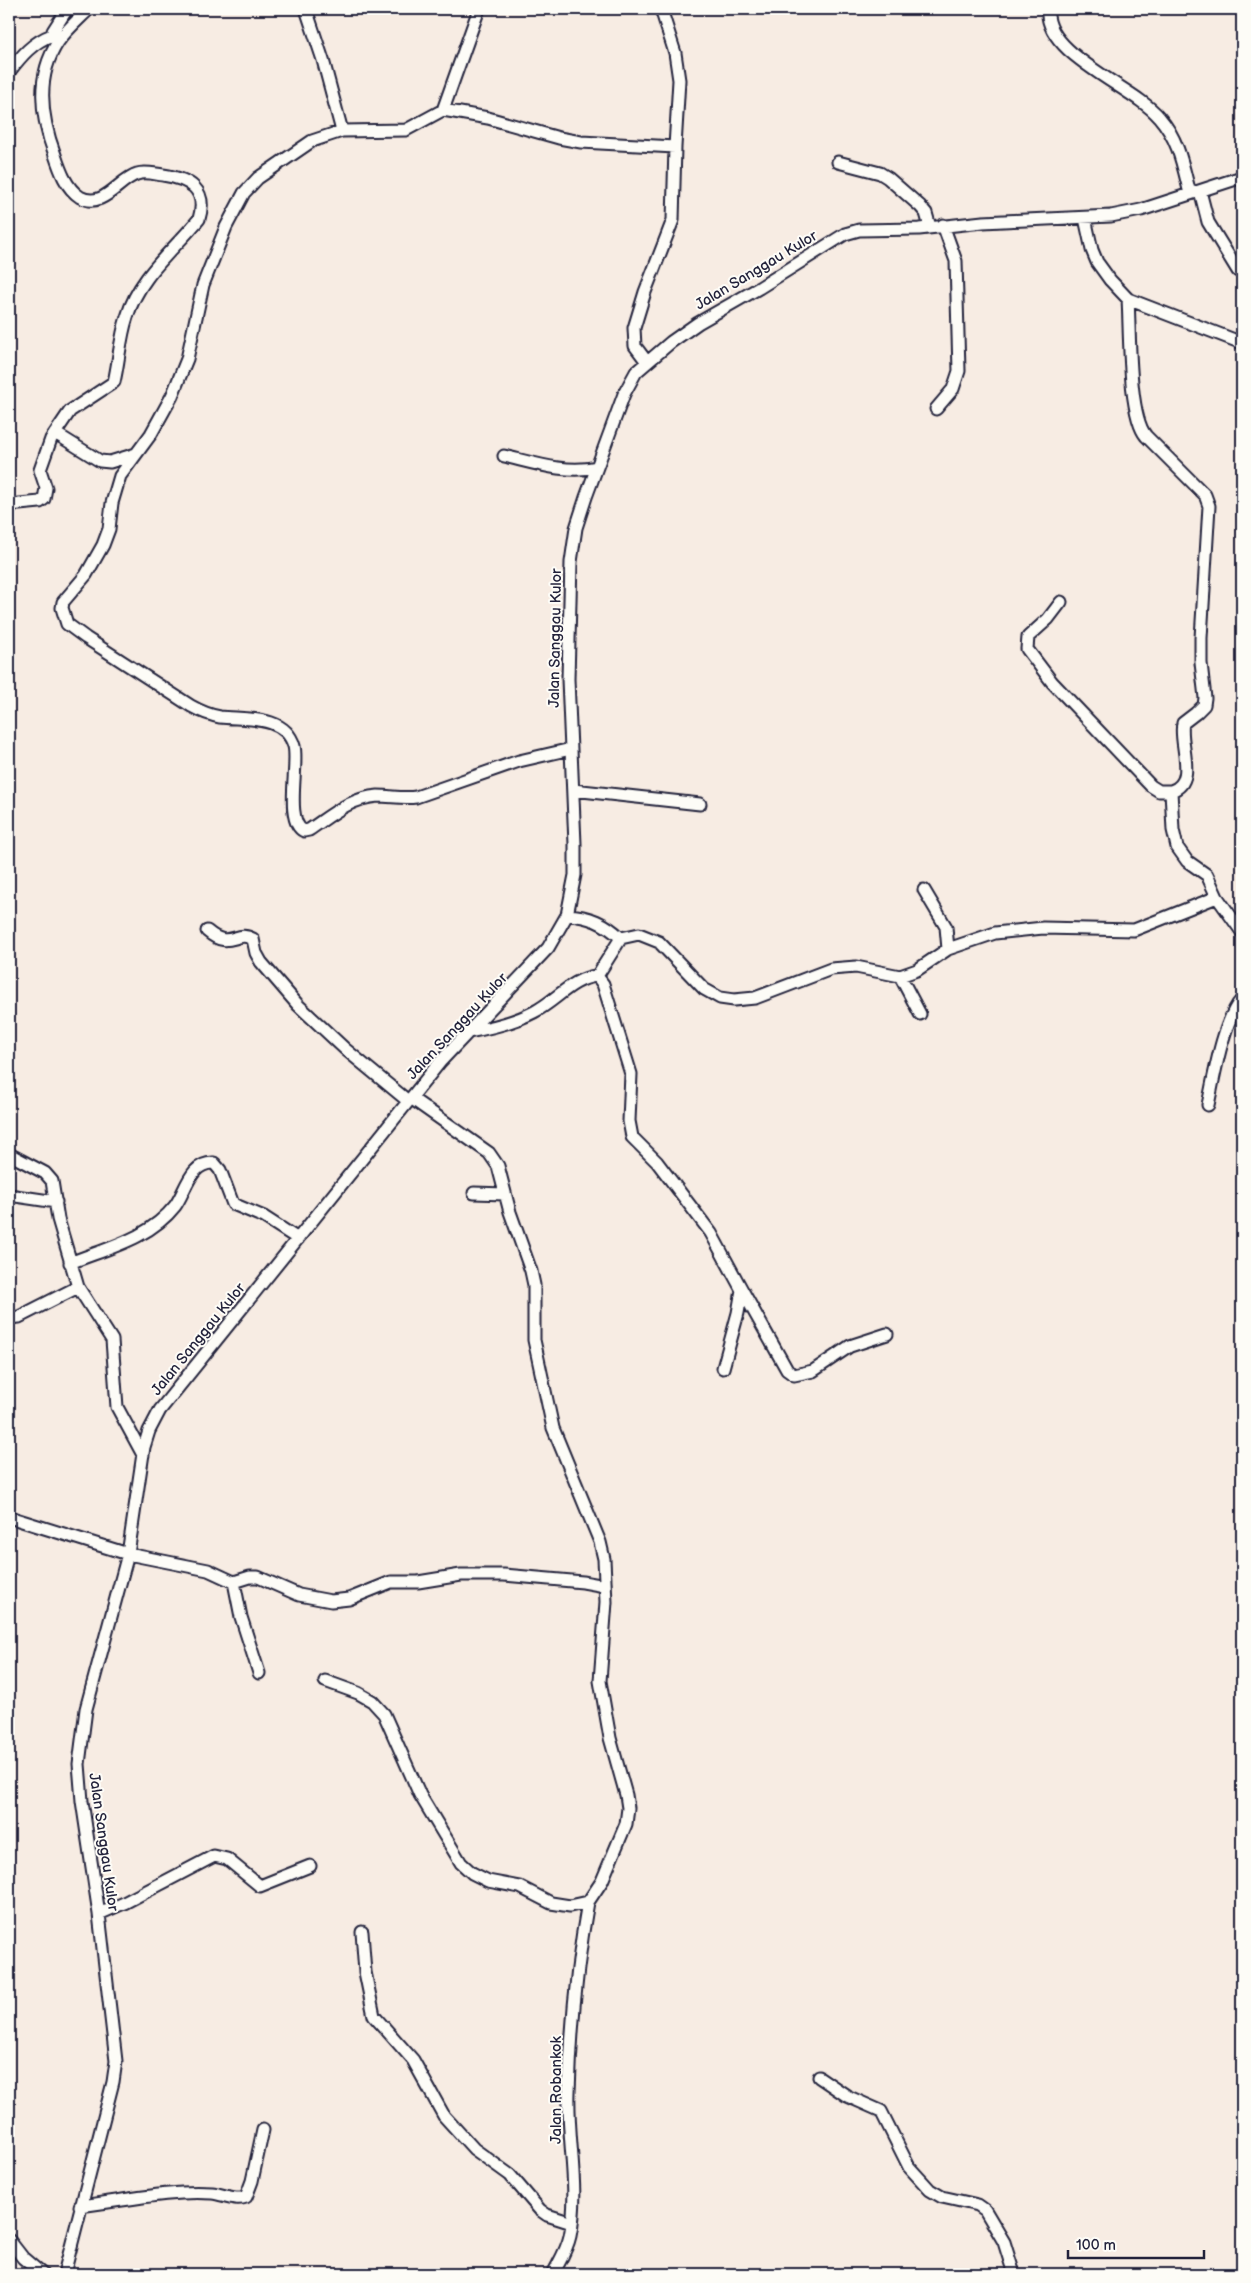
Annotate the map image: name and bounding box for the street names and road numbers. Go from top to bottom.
street label: Jalan Sanggau Kulor [692,226,821,314]
street label: Jalan Sanggau Kulor [545,568,566,708]
street label: Jalan Sanggau Kulor [403,969,512,1084]
street label: Jalan Sanggau Kulor [147,1279,250,1399]
street label: Jalan Sanggau Kulor [84,1772,123,1913]
street label: Jalan Robankok [547,2035,566,2144]

